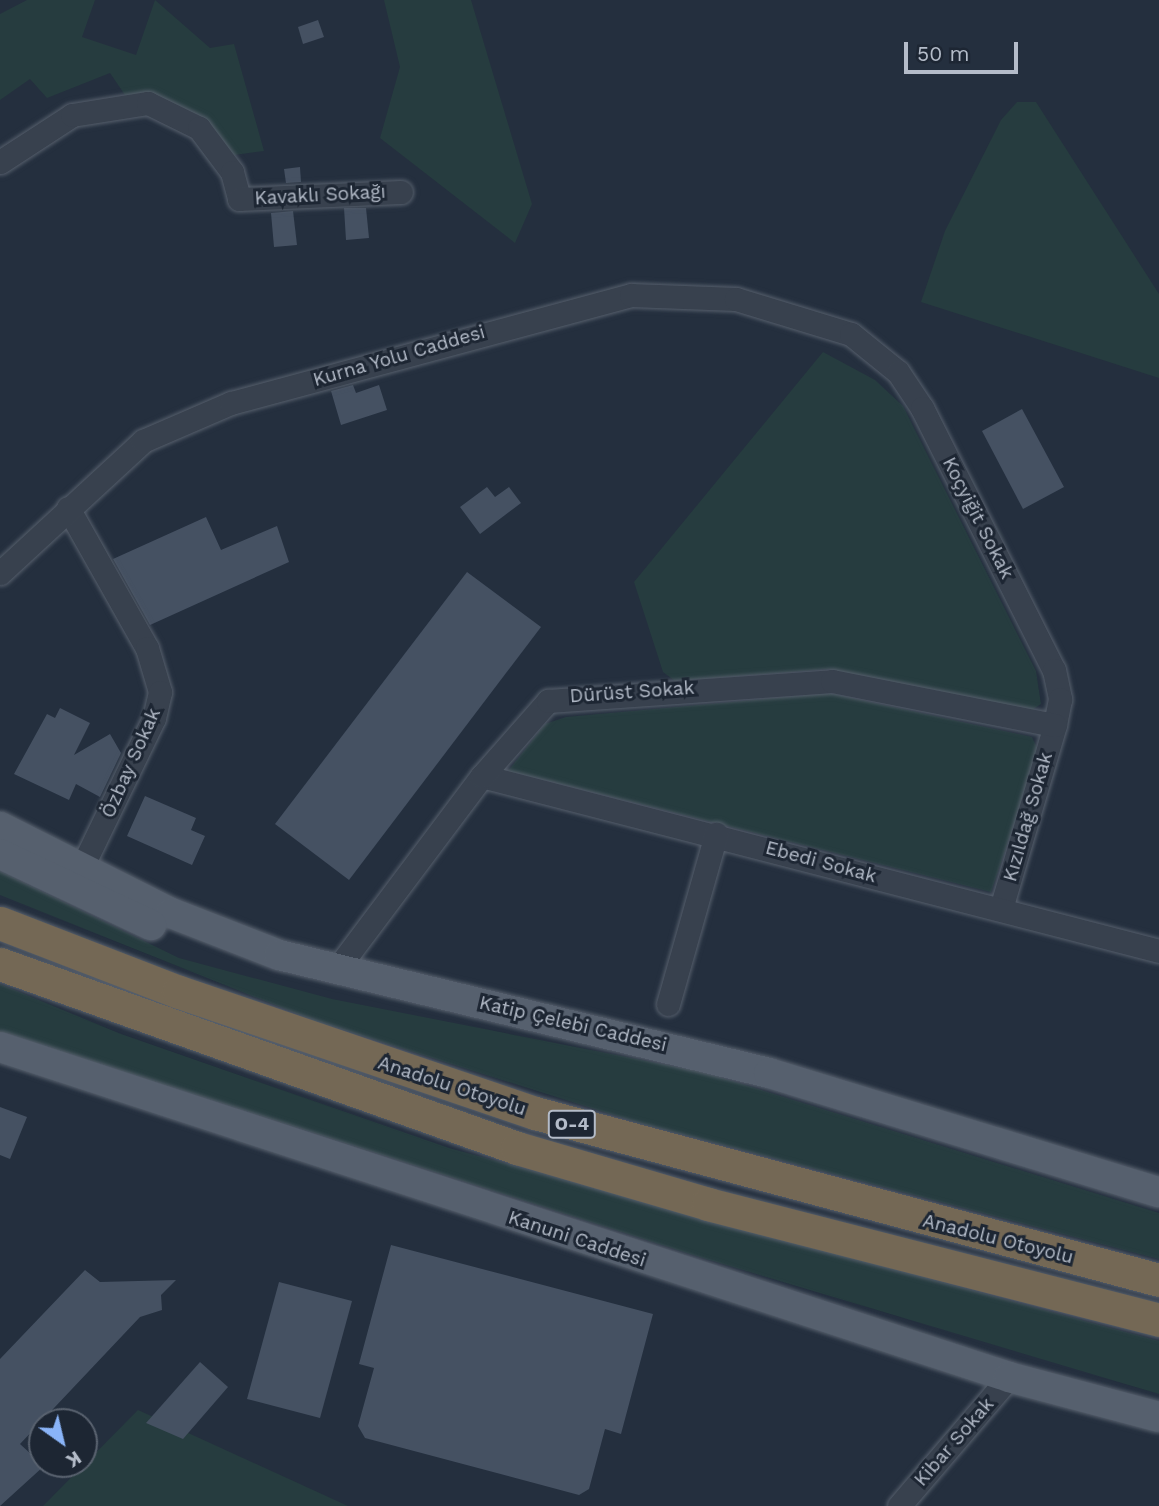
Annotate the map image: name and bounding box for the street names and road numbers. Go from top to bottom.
street label: Kavaklı Sokağı [254,180,386,210]
street label: Kurna Yolu Caddesi [310,320,488,392]
street label: Koçyiğit Sokak [938,453,1018,583]
street label: Dürüst Sokak [569,676,695,708]
street label: Özbay Sokak [97,704,165,822]
street label: Kızıldağ Sokak [999,750,1057,884]
street label: Ebedi Sokak [763,836,879,888]
street label: Katip Çelebi Caddesi [477,991,669,1057]
street label: Anadolu Otoyolu [375,1051,529,1121]
road number: O-4 [548,1110,596,1139]
street label: Kanuni Caddesi [505,1206,649,1272]
street label: Anadolu Otoyolu [920,1209,1076,1269]
street label: Kibar Sokak [909,1393,999,1491]

